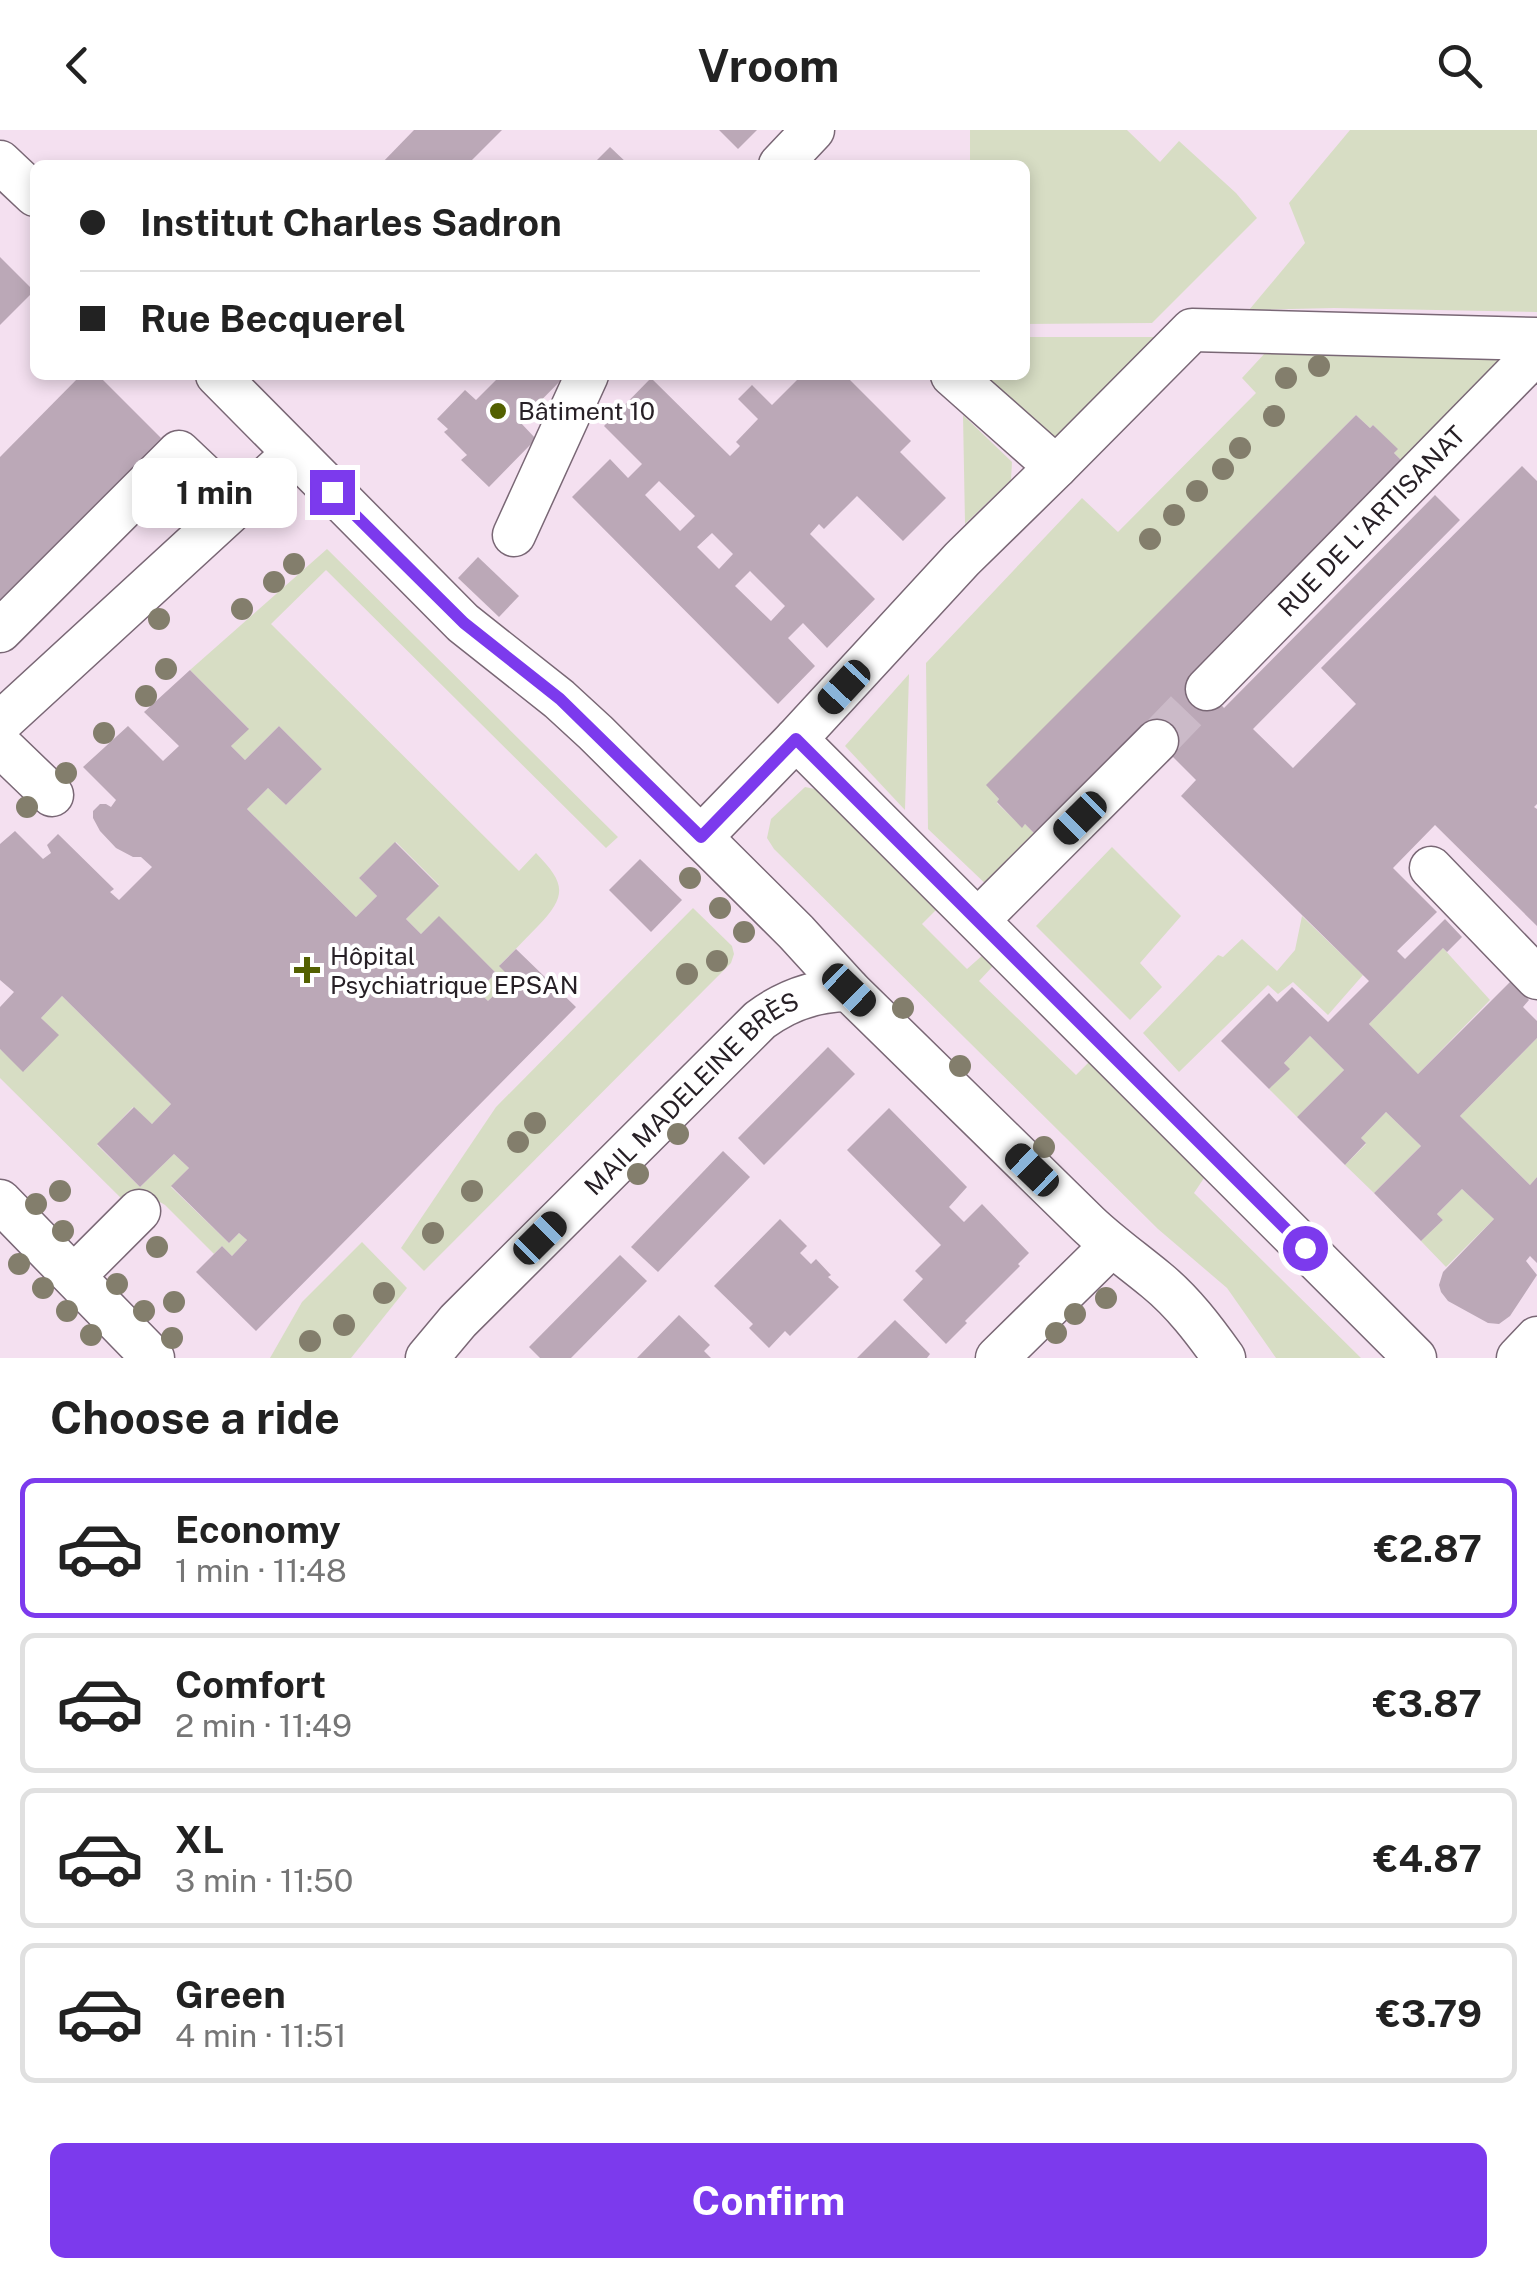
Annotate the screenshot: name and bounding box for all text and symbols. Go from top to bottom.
icon: back [50,38,105,93]
icon: search [1432,38,1487,93]
text: Vroom [698,39,839,92]
text: Institut Charles Sadron [140,200,562,245]
text: Rue Becquerel [140,296,406,341]
place label: Bâtiment 10 [518,396,655,426]
marker: Bâtiment 10 [487,400,509,422]
street label: RUE DE L'ARTISANAT [1272,419,1471,623]
callout: 1 min [132,457,297,527]
route end [310,470,355,515]
text: 1 min [176,474,253,511]
car [813,655,875,719]
car [1048,786,1112,850]
place label: Hôpital Psychiatrique EPSAN [330,941,579,1000]
marker: Hôpital Psychiatrique EPSAN [294,957,320,983]
car [817,958,881,1022]
street label: MAIL MADELEINE BRÈS [578,985,803,1201]
car [1000,1138,1064,1202]
car [508,1206,572,1270]
route start [1283,1226,1328,1271]
text: Choose a ride [50,1391,340,1444]
icon: car [55,1503,145,1593]
text: Economy [175,1507,341,1552]
text: €2.87 [1374,1526,1482,1571]
text: 1 min · 11:48 [175,1552,347,1589]
icon: car [55,1658,145,1748]
text: Comfort [175,1662,326,1707]
text: €3.87 [1373,1681,1482,1726]
text: 2 min · 11:49 [175,1707,352,1744]
icon: car [55,1813,145,1903]
text: XL [175,1817,224,1862]
text: €4.87 [1373,1836,1482,1881]
text: 3 min · 11:50 [175,1862,353,1899]
icon: car [55,1968,145,2058]
text: Green [175,1972,286,2017]
text: €3.79 [1376,1991,1482,2036]
text: 4 min · 11:51 [175,2017,347,2054]
button: Confirm [50,2143,1487,2258]

